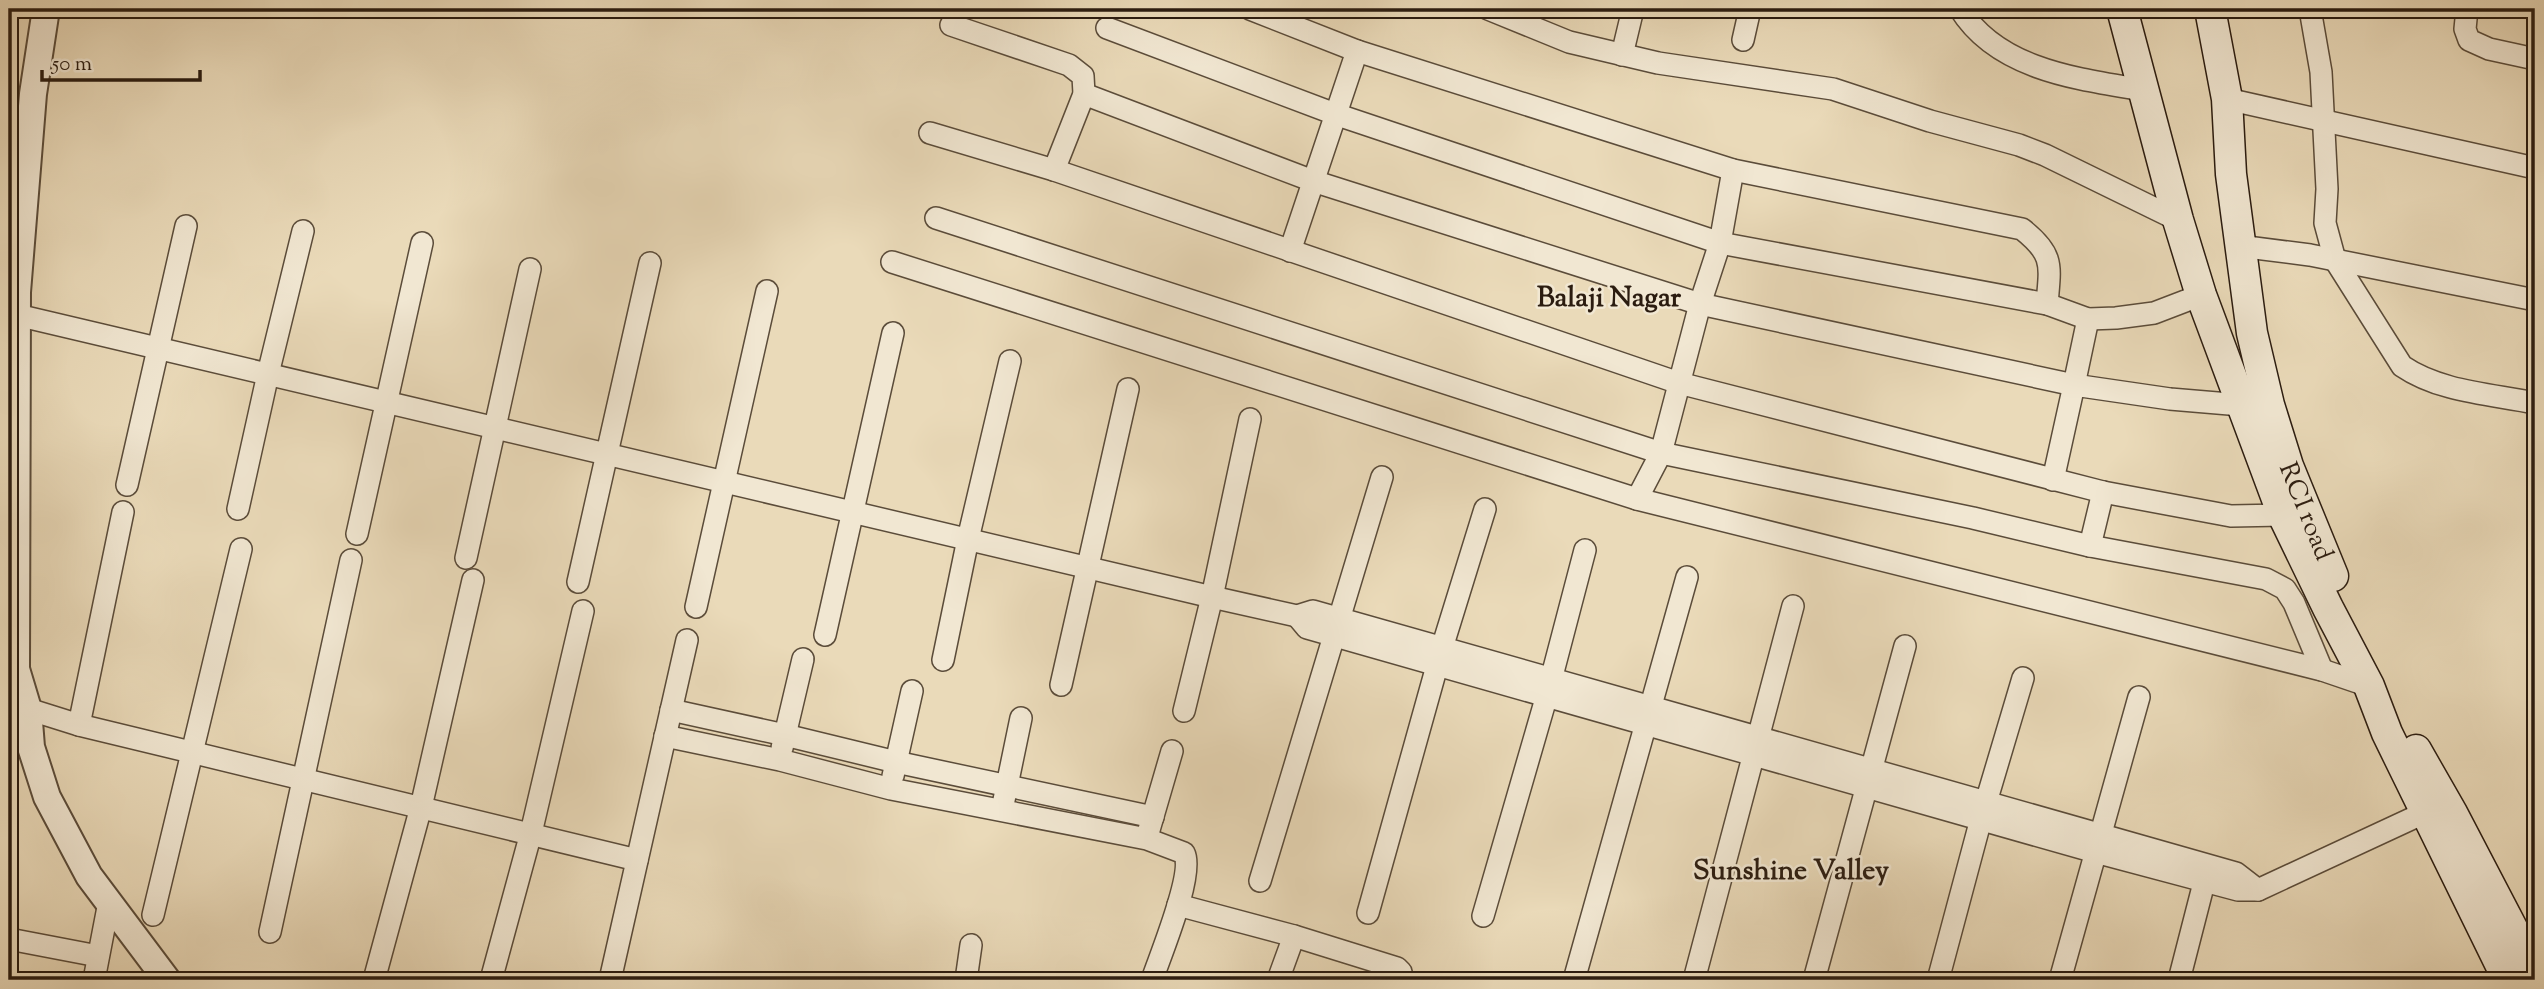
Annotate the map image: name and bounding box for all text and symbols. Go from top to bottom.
scale bar [42,38,200,82]
text: 50 m [51,50,92,80]
district label: Balaji Nagar [1537,279,1682,319]
street label: RCI road [2268,457,2341,567]
district label: Sunshine Valley [1693,852,1889,892]

